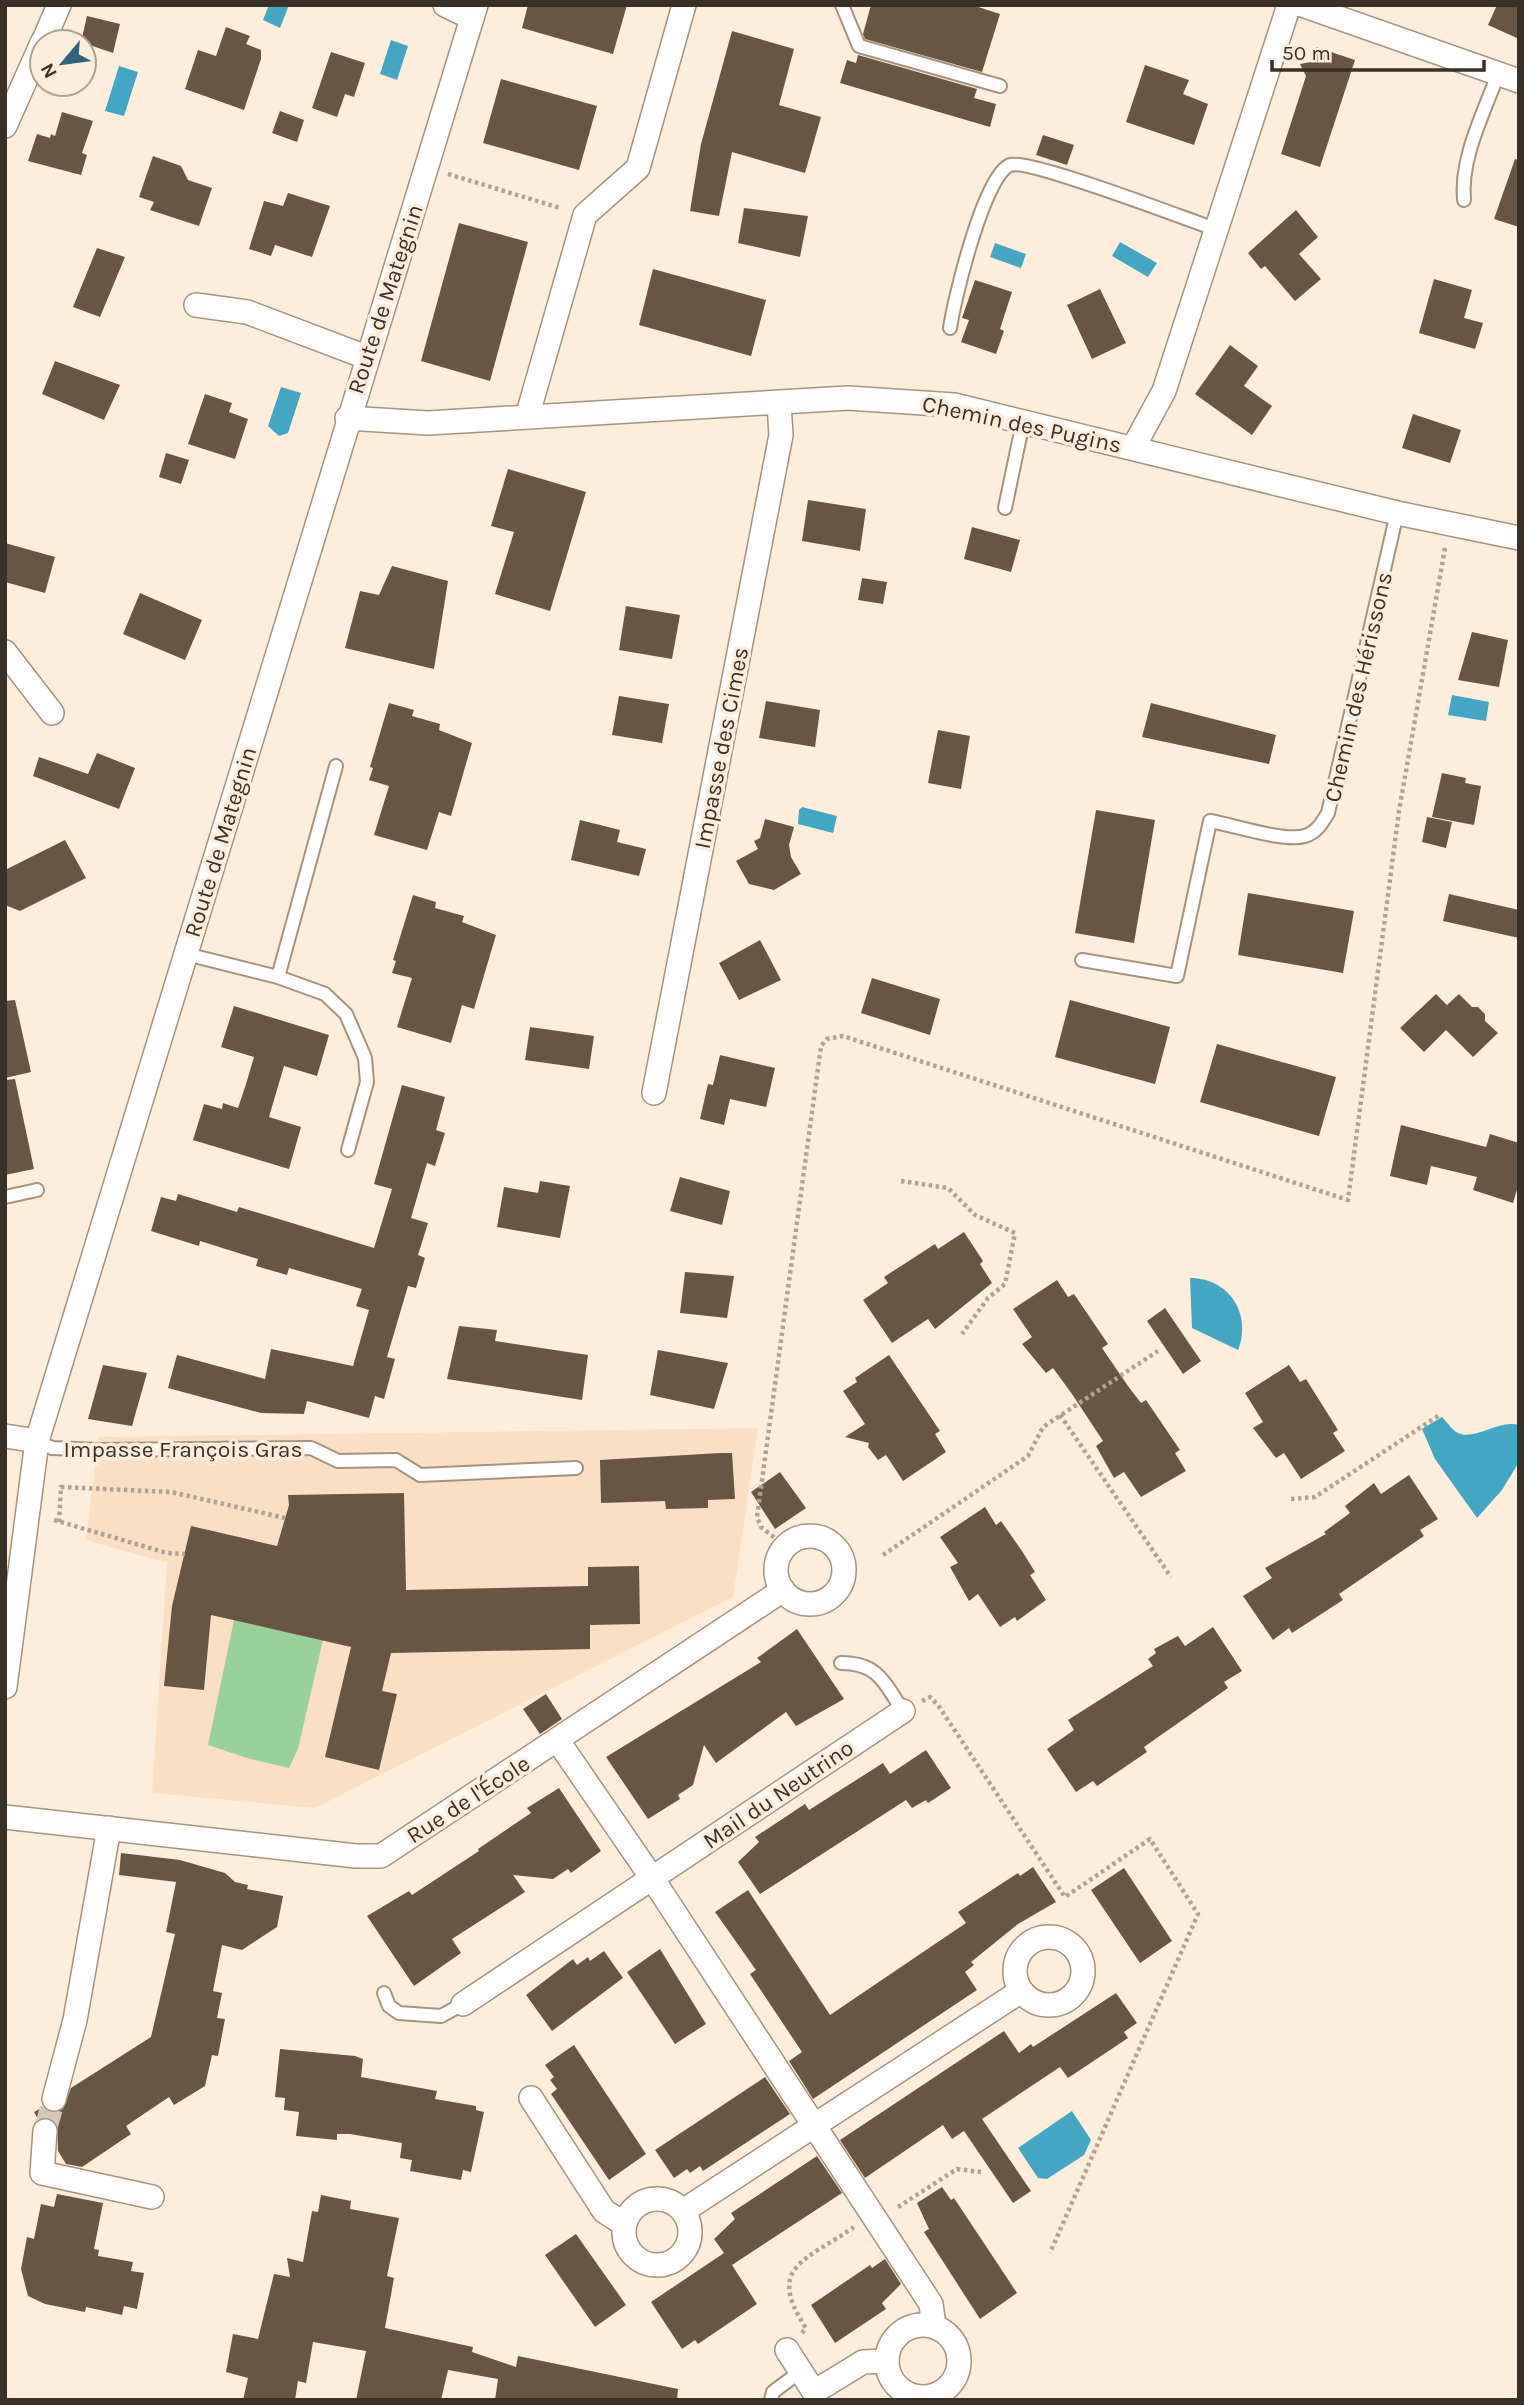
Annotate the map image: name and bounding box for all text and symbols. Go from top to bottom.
north arrow [28,28,98,98]
scale bar [1272,28,1484,72]
text: 50 m [1282,41,1331,65]
text: N [36,59,62,82]
street label: Route de Mategnin [342,201,429,397]
street label: Chemin des Pugins [920,390,1124,459]
street label: Chemin des Hérissons [1319,569,1398,805]
street label: Impasse des Cimes [689,645,754,851]
street label: Route de Mategnin [179,744,262,941]
street label: Impasse François Gras [63,1436,303,1463]
street label: Mail du Neutrino [698,1734,859,1855]
street label: Rue de l'École [402,1750,535,1849]

